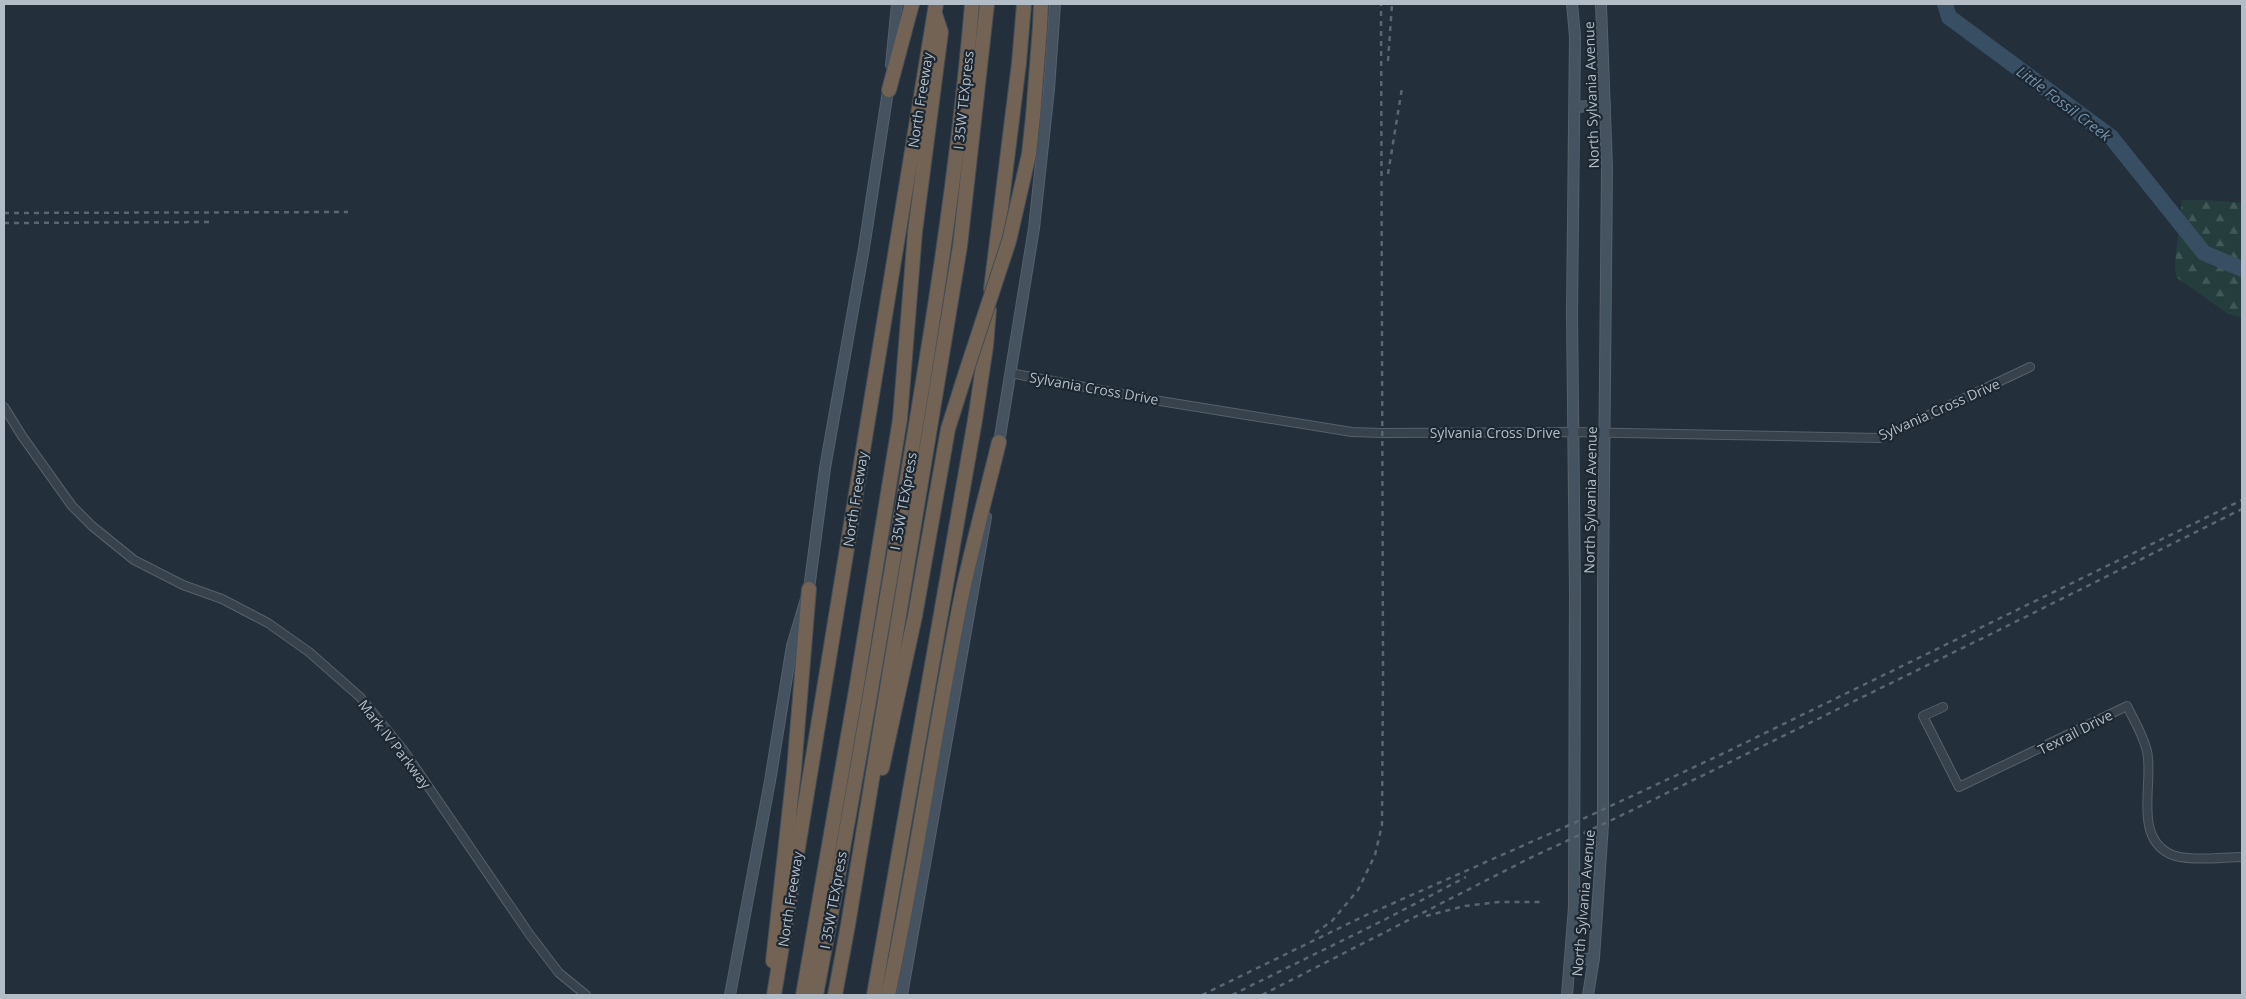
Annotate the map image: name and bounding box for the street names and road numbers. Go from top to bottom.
street label: North Sylvania Avenue [1579,21,1603,169]
street label: I 35W TEXpress [948,49,978,150]
street label: North Freeway [903,50,937,149]
street label: Sylvania Cross Drive [1028,367,1160,409]
street label: Sylvania Cross Drive [1875,374,2003,444]
street label: Sylvania Cross Drive [1430,423,1561,442]
street label: North Sylvania Avenue [1579,426,1601,574]
street label: North Freeway [838,449,872,548]
street label: I 35W TEXpress [885,450,921,551]
street label: Mark IV Parkway [354,696,436,793]
street label: Texrail Drive [2034,705,2116,759]
street label: North Sylvania Avenue [1567,829,1599,977]
street label: North Freeway [773,849,807,948]
street label: I 35W TEXpress [815,849,851,950]

